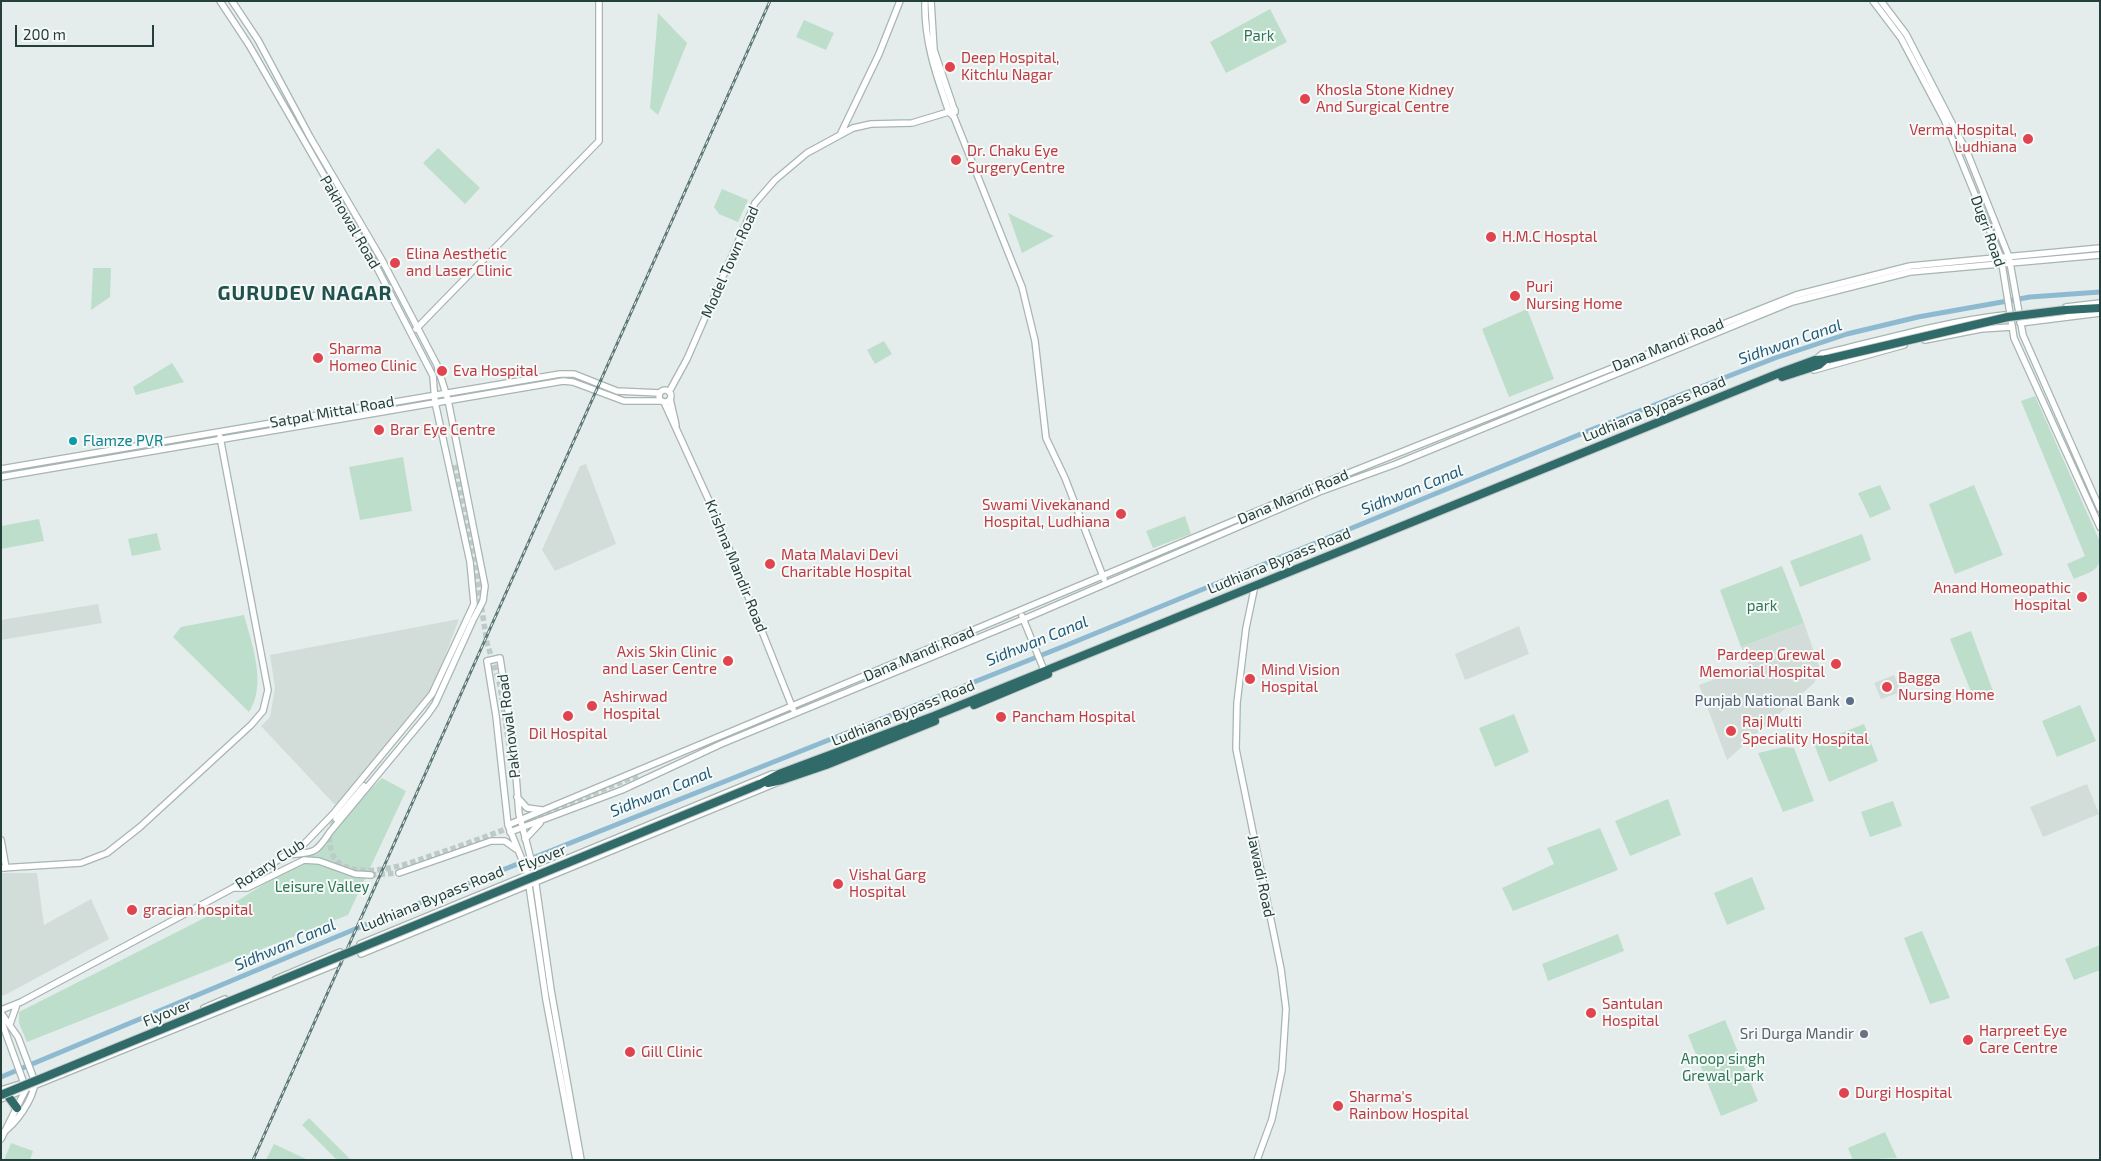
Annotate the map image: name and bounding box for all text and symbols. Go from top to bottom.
scale bar [18,15,156,47]
text: 200 m [23,25,66,43]
park label: Park [1244,27,1274,45]
place label: Deep Hospital, Kitchlu Nagar [961,49,1060,84]
marker: Deep Hospital, Kitchlu Nagar [943,60,957,74]
place label: Khosla Stone Kidney And Surgical Centre [1316,81,1454,116]
marker: Khosla Stone Kidney And Surgical Centre [1298,92,1312,106]
place label: Verma Hospital, Ludhiana [1909,121,2017,156]
marker: Verma Hospital, Ludhiana [2021,132,2035,146]
place label: Dr. Chaku Eye SurgeryCentre [967,142,1065,177]
marker: Dr. Chaku Eye SurgeryCentre [949,153,963,167]
street label: Pakhowal Road [316,172,384,272]
street label: Dugri Road [1967,193,2009,269]
street label: Model Town Road [697,203,763,321]
place label: H.M.C Hosptal [1502,228,1597,246]
marker: H.M.C Hosptal [1484,230,1498,244]
place label: Elina Aesthetic and Laser Clinic [406,245,512,280]
marker: Elina Aesthetic and Laser Clinic [388,256,402,270]
place label: Puri Nursing Home [1526,278,1623,313]
district label: GURUDEV NAGAR [216,281,394,305]
marker: Puri Nursing Home [1508,289,1522,303]
street label: Dana Mandi Road [1610,314,1726,376]
water label: Sidhwan Canal [1736,315,1844,369]
place label: Sharma Homeo Clinic [329,340,417,375]
marker: Sharma Homeo Clinic [311,351,325,365]
place label: Eva Hospital [453,362,538,380]
marker: Eva Hospital [435,364,449,378]
street label: Ludhiana Bypass Road [1580,372,1728,446]
street label: Satpal Mittal Road [268,392,396,432]
place label: Brar Eye Centre [390,421,495,439]
marker: Brar Eye Centre [372,423,386,437]
place label: Flamze PVR [83,432,163,450]
marker: Flamze PVR [67,435,79,447]
water label: Sidhwan Canal [1358,461,1466,519]
street label: Dana Mandi Road [1235,466,1351,528]
place label: Swami Vivekanand Hospital, Ludhiana [982,496,1110,531]
street label: Krishna Mandir Road [701,497,771,635]
marker: Swami Vivekanand Hospital, Ludhiana [1114,507,1128,521]
street label: Ludhiana Bypass Road [1205,524,1353,598]
place label: Mata Malavi Devi Charitable Hospital [781,546,912,581]
marker: Mata Malavi Devi Charitable Hospital [763,557,777,571]
place label: Anand Homeopathic Hospital [1933,579,2071,614]
marker: Anand Homeopathic Hospital [2075,590,2089,604]
park label: park [1747,597,1777,615]
water label: Sidhwan Canal [983,612,1091,670]
street label: Dana Mandi Road [861,623,977,685]
place label: Axis Skin Clinic and Laser Centre [602,643,717,678]
place label: Pardeep Grewal Memorial Hospital [1699,646,1825,681]
marker: Axis Skin Clinic and Laser Centre [721,654,735,668]
marker: Pardeep Grewal Memorial Hospital [1829,657,1843,671]
place label: Mind Vision Hospital [1261,661,1340,696]
place label: Bagga Nursing Home [1898,669,1995,704]
marker: Mind Vision Hospital [1243,672,1257,686]
street label: Pakhowal Road [494,673,524,779]
street label: Ludhiana Bypass Road [829,676,977,750]
marker: Bagga Nursing Home [1880,680,1894,694]
place label: Ashirwad Hospital [603,688,668,723]
place label: Punjab National Bank [1695,692,1840,710]
marker: Punjab National Bank [1844,695,1856,707]
marker: Ashirwad Hospital [585,699,599,713]
place label: Pancham Hospital [1012,708,1135,726]
marker: Dil Hospital [561,709,575,723]
marker: Pancham Hospital [994,710,1008,724]
place label: Raj Multi Speciality Hospital [1742,713,1869,748]
marker: Raj Multi Speciality Hospital [1724,724,1738,738]
place label: Dil Hospital [529,725,607,743]
water label: Sidhwan Canal [607,763,715,821]
street label: Jawadi Road [1243,833,1279,919]
street label: Rotary Club [232,835,308,893]
street label: Flyover [515,840,569,876]
street label: Ludhiana Bypass Road [358,862,506,936]
place label: Vishal Garg Hospital [849,866,926,901]
marker: Vishal Garg Hospital [831,877,845,891]
park label: Leisure Valley [275,878,369,896]
place label: gracian hospital [143,901,253,919]
marker: gracian hospital [125,903,139,917]
water label: Sidhwan Canal [231,915,339,975]
street label: Flyover [140,995,194,1031]
place label: Santulan Hospital [1602,995,1663,1030]
marker: Santulan Hospital [1584,1006,1598,1020]
place label: Harpreet Eye Care Centre [1979,1022,2067,1057]
place label: Sri Durga Mandir [1740,1025,1854,1043]
marker: Sri Durga Mandir [1858,1028,1870,1040]
marker: Harpreet Eye Care Centre [1961,1033,1975,1047]
place label: Gill Clinic [641,1043,703,1061]
marker: Gill Clinic [623,1045,637,1059]
park label: Anoop singh Grewal park [1681,1050,1765,1085]
place label: Durgi Hospital [1855,1084,1952,1102]
marker: Durgi Hospital [1837,1086,1851,1100]
place label: Sharma's Rainbow Hospital [1349,1088,1469,1123]
marker: Sharma's Rainbow Hospital [1331,1099,1345,1113]

